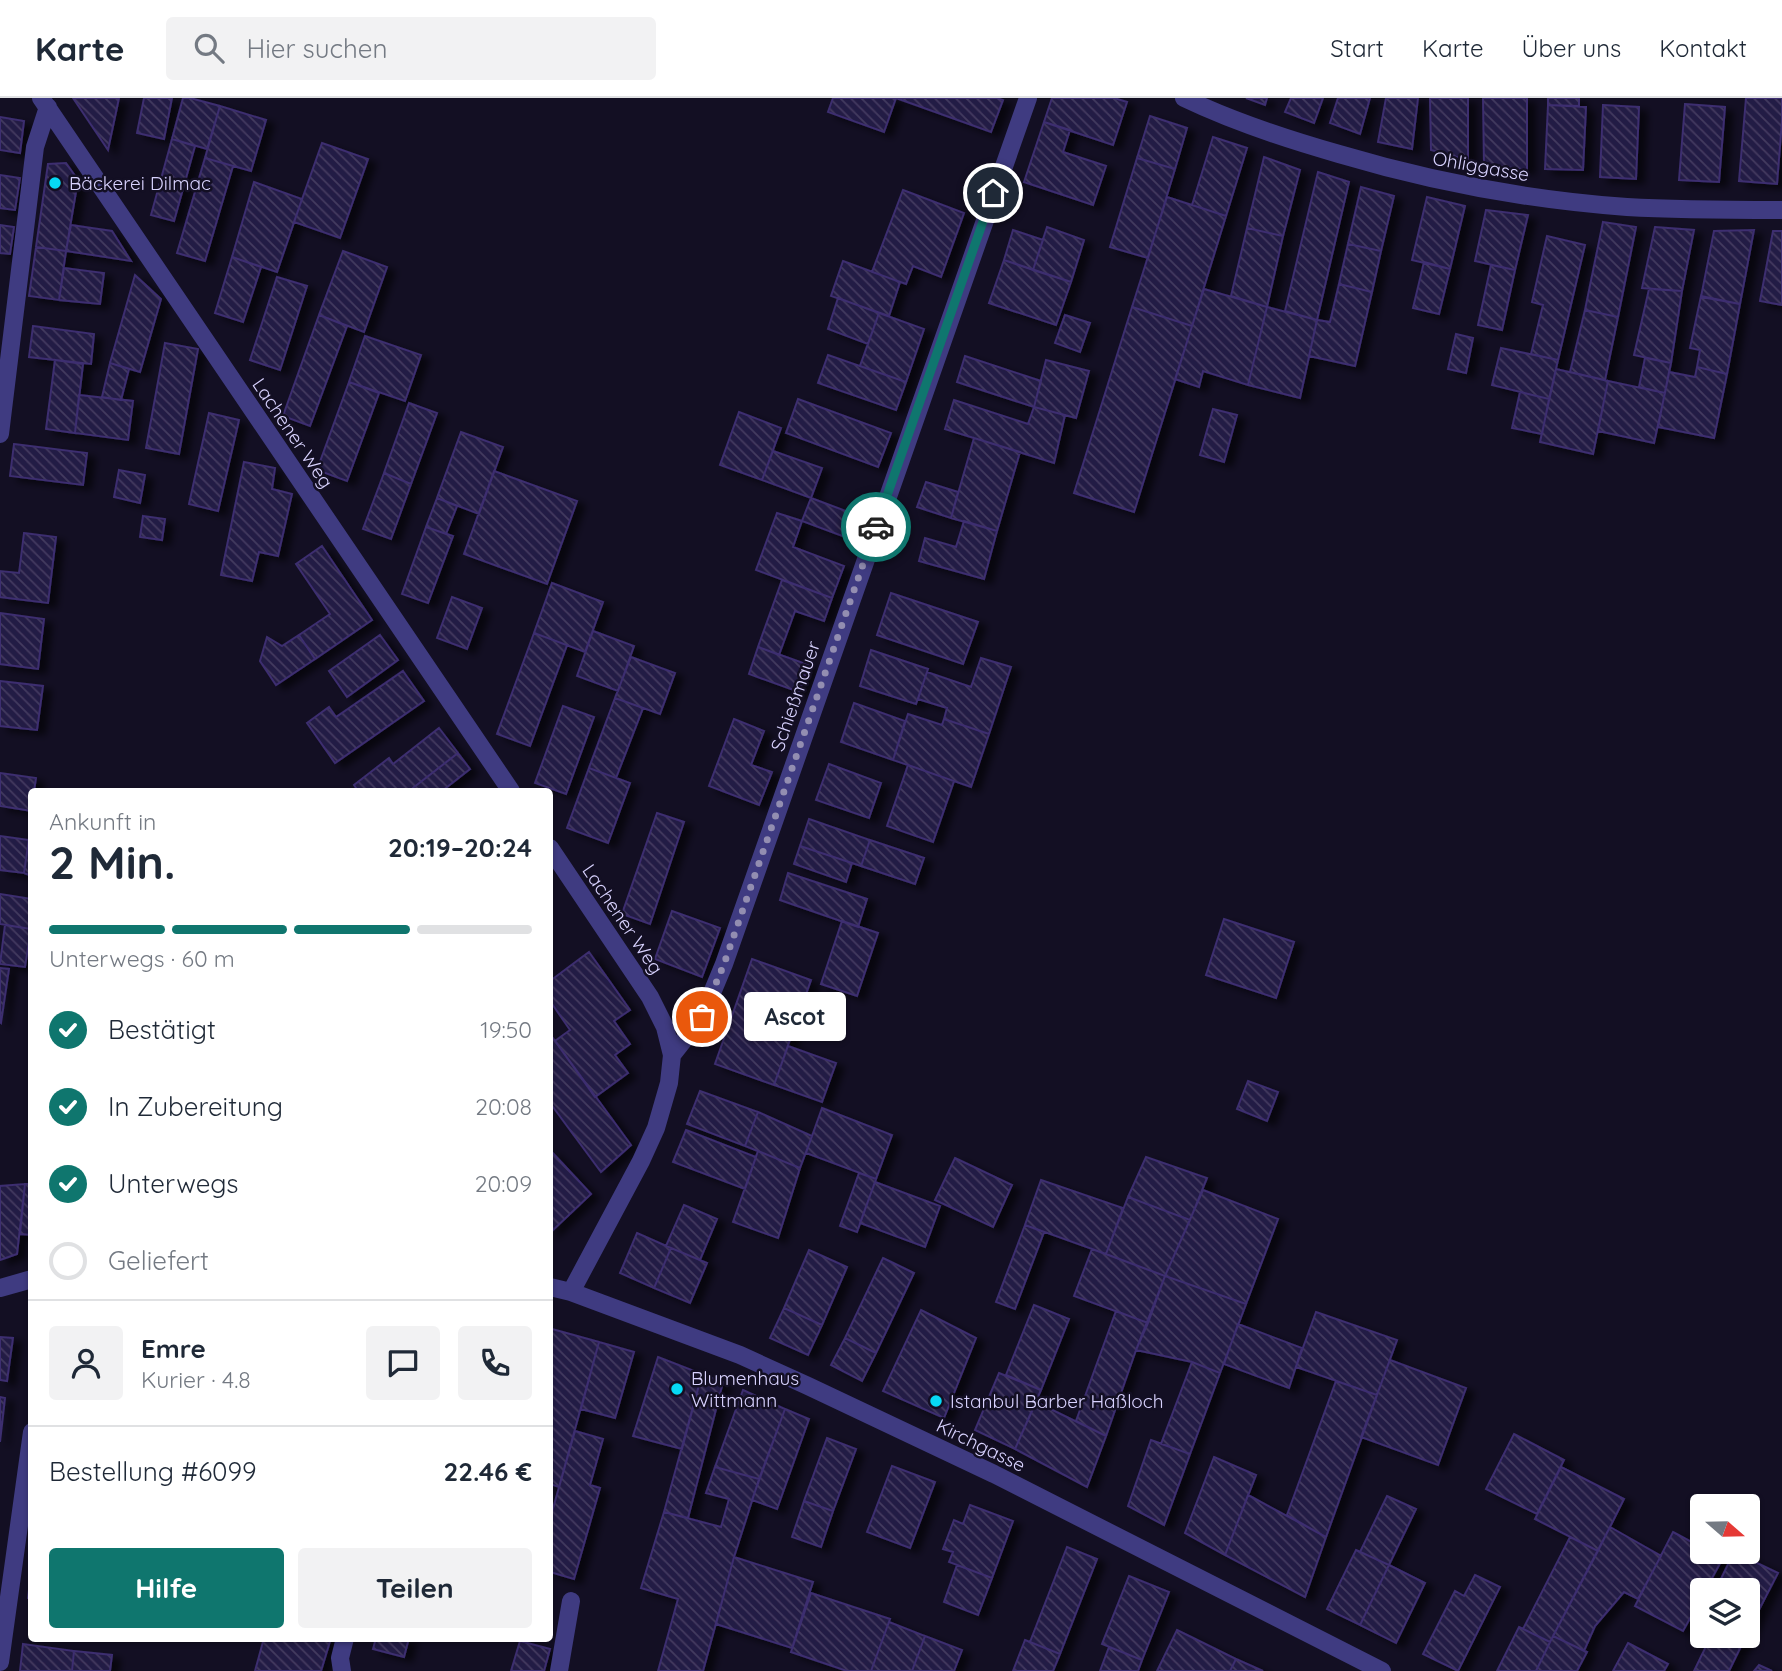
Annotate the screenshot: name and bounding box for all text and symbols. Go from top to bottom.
search box [166,17,656,80]
text: Karte [35,28,124,69]
icon: search [190,29,228,67]
text: Hier suchen [246,32,388,65]
text: Start [1330,33,1384,63]
text: Karte [1422,33,1483,63]
text: Über uns [1521,33,1621,63]
text: Kontakt [1659,33,1747,63]
street label: Ohliggasse [1431,146,1531,186]
pin [963,163,1023,223]
place label: Bäckerei Dilmac [69,171,211,195]
icon: home [974,174,1012,212]
marker: Bäckerei Dilmac [47,175,63,191]
street label: Lachener Weg [247,373,339,493]
courier [841,492,911,562]
icon: car [857,508,895,546]
street label: Schießmauer [765,637,825,754]
text: Ankunft in [49,807,156,836]
text: 20:19–20:24 [388,831,532,864]
text: 2 Min. [49,833,175,891]
street label: Lachener Weg [577,859,669,979]
text: Unterwegs · 60 m [49,944,235,973]
pin [672,987,732,1047]
callout: Ascot [744,992,846,1042]
icon: bag [683,998,721,1036]
text: Ascot [764,1002,826,1031]
icon: check [49,1011,87,1049]
text: Bestätigt [108,1013,216,1046]
text: 19:50 [480,1015,532,1044]
icon: check [49,1088,87,1126]
text: In Zubereitung [108,1090,283,1123]
text: 20:08 [475,1092,532,1121]
icon: check [49,1165,87,1203]
text: Unterwegs [108,1167,239,1200]
text: 20:09 [475,1169,532,1198]
text: Geliefert [108,1244,209,1277]
button: person [49,1326,123,1400]
button: chat [366,1326,440,1400]
button: phone [458,1326,532,1400]
text: Emre [141,1332,206,1365]
text: Kurier · 4.8 [141,1365,251,1394]
place label: Blumenhaus Wittmann [691,1366,799,1412]
marker: Blumenhaus Wittmann [669,1381,685,1397]
place label: Istanbul Barber Haßloch [950,1389,1163,1413]
marker: Istanbul Barber Haßloch [928,1393,944,1409]
street label: Kirchgasse [932,1413,1030,1477]
text: Bestellung #6099 [49,1455,257,1488]
text: 22.46 € [443,1455,532,1488]
north arrow [1690,1494,1760,1564]
map controls [1690,1494,1760,1648]
button: Hilfe [49,1548,284,1628]
button: Teilen [298,1548,532,1628]
button: layers [1690,1578,1760,1648]

